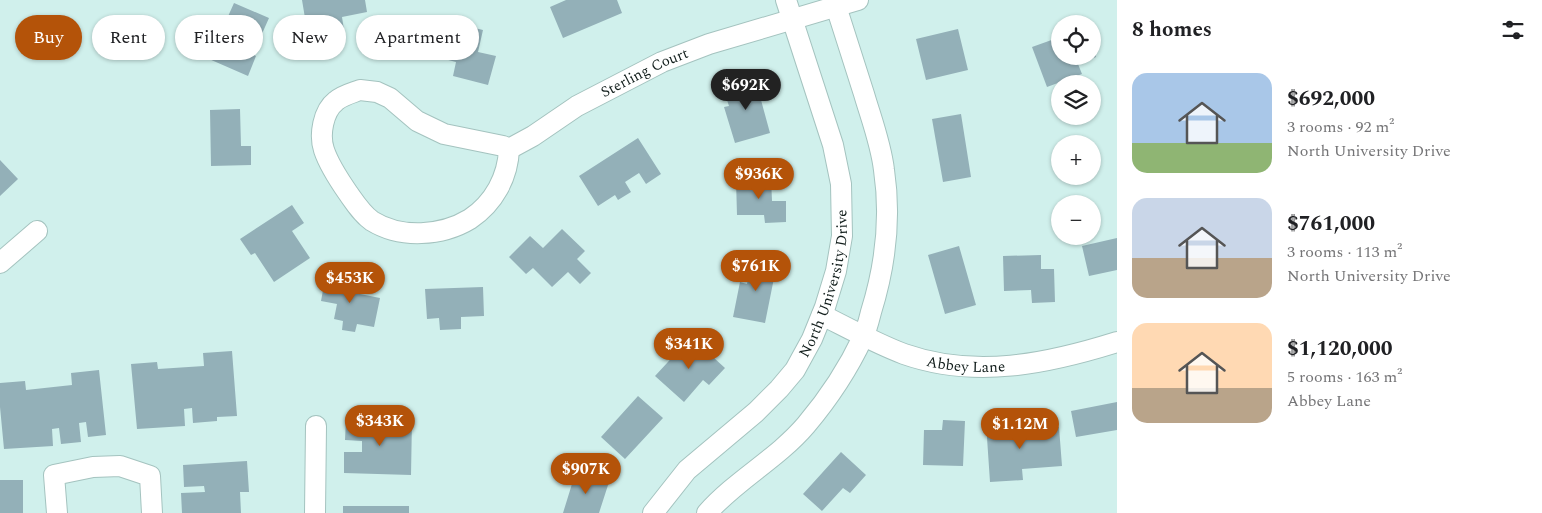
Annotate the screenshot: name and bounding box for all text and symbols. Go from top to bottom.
text: 8 homes [1132,14,1212,46]
chip: Buy [15,15,82,60]
chip: Rent [92,15,165,60]
chip: Filters [175,15,263,60]
chip: New [273,15,346,60]
chip: Apartment [356,15,479,60]
map controls [1051,15,1101,245]
button: locate [1051,15,1101,65]
icon: filters [1499,16,1527,44]
street label: Sterling Court [597,42,692,104]
pin: $692K [711,68,781,111]
text: $692K [722,73,770,97]
button: layers [1051,75,1101,125]
text: $692,000 [1287,83,1375,115]
icon: home [1172,93,1232,153]
text: 3 rooms · 92 m² [1287,115,1394,139]
button: + [1051,135,1101,185]
text: North University Drive [1287,139,1451,163]
pin: $936K [724,158,794,200]
text: $936K [735,162,783,186]
button: − [1051,195,1101,245]
text: $761,000 [1287,208,1375,240]
street label: North University Drive [793,209,854,362]
icon: home [1172,218,1232,278]
text: 3 rooms · 113 m² [1287,240,1402,264]
pin: $761K [721,250,791,292]
text: $761K [732,254,780,278]
pin: $453K [315,262,385,304]
text: North University Drive [1287,264,1451,288]
text: $453K [326,266,374,290]
pin: $341K [654,328,724,370]
text: $341K [665,332,713,356]
text: $1,120,000 [1287,333,1393,365]
icon: home [1172,343,1232,403]
street label: Abbey Lane [924,350,1006,379]
text: 5 rooms · 163 m² [1287,365,1402,389]
text: Abbey Lane [1287,389,1371,413]
pin: $343K [345,404,415,447]
pin: $1.12M [979,408,1061,450]
text: $343K [356,409,404,433]
text: $1.12M [992,412,1048,436]
pin: $907K [551,452,621,495]
text: $907K [562,457,610,481]

